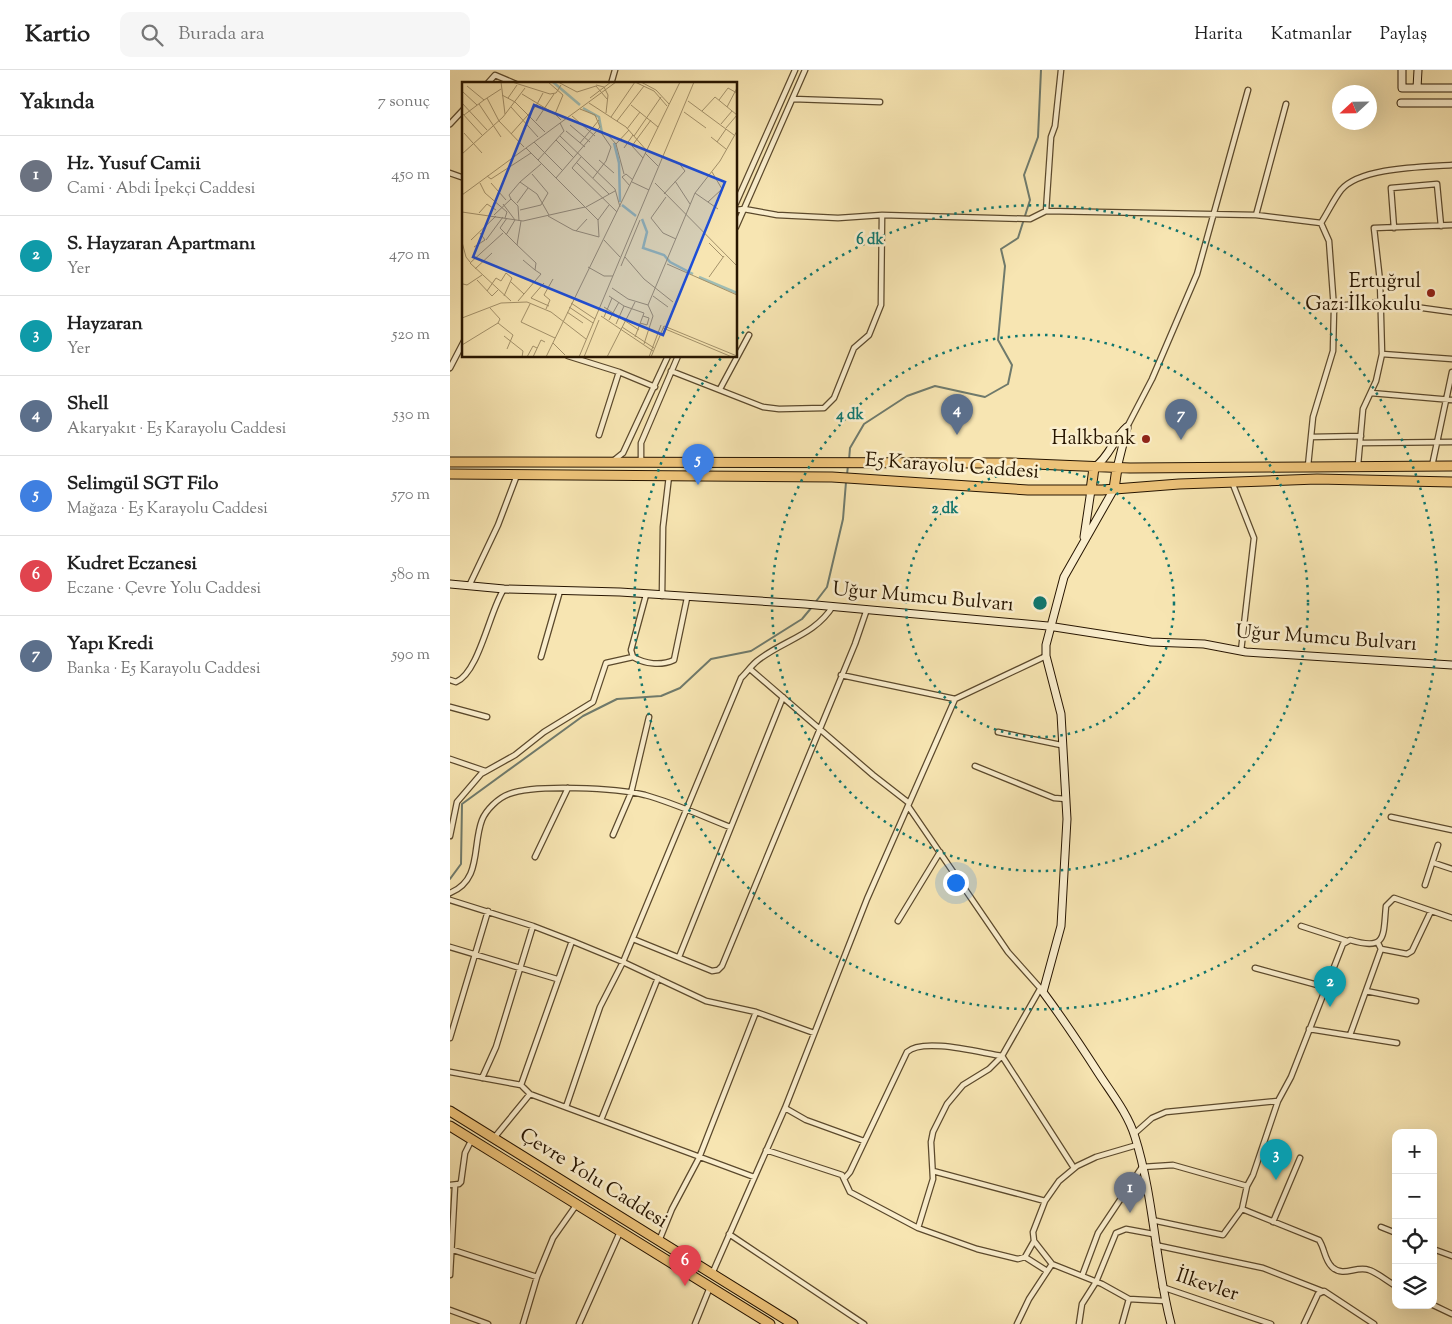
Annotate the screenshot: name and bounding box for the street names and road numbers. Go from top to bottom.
street label: E5 Karayolu Caddesi [864,446,1040,488]
street label: Uğur Mumcu Bulvarı [831,576,1015,620]
street label: Uğur Mumcu Bulvarı [1234,618,1418,660]
street label: Çevre Yolu Caddesi [513,1122,673,1237]
street label: İlkevler [1172,1262,1243,1310]

